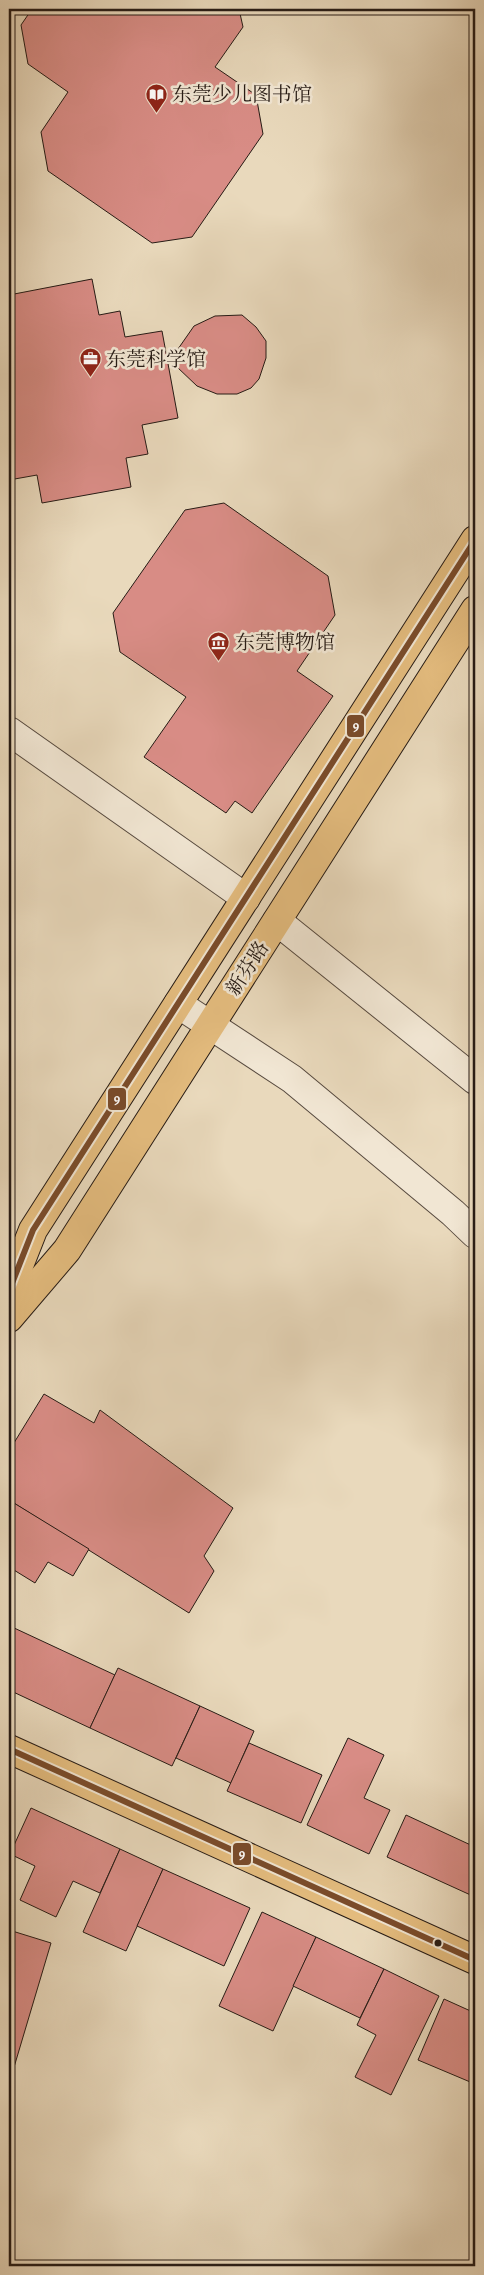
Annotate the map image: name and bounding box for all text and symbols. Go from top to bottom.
place label: 东莞少儿图书馆 [172,81,312,108]
library icon: 东莞少儿图书馆 [144,82,168,113]
place label: 东莞科学馆 [106,346,206,373]
office icon: 东莞科学馆 [78,347,102,378]
place label: 东莞博物馆 [235,629,335,656]
museum icon: 东莞博物馆 [207,630,231,661]
line badge: 9 [346,714,365,738]
text: 9 [353,717,360,736]
street label: 新芬路 [220,936,275,1001]
line badge: 9 [107,1087,127,1111]
text: 9 [114,1090,121,1109]
line badge: 9 [232,1842,252,1866]
text: 9 [239,1845,246,1864]
unlabelled marker [433,1938,443,1948]

